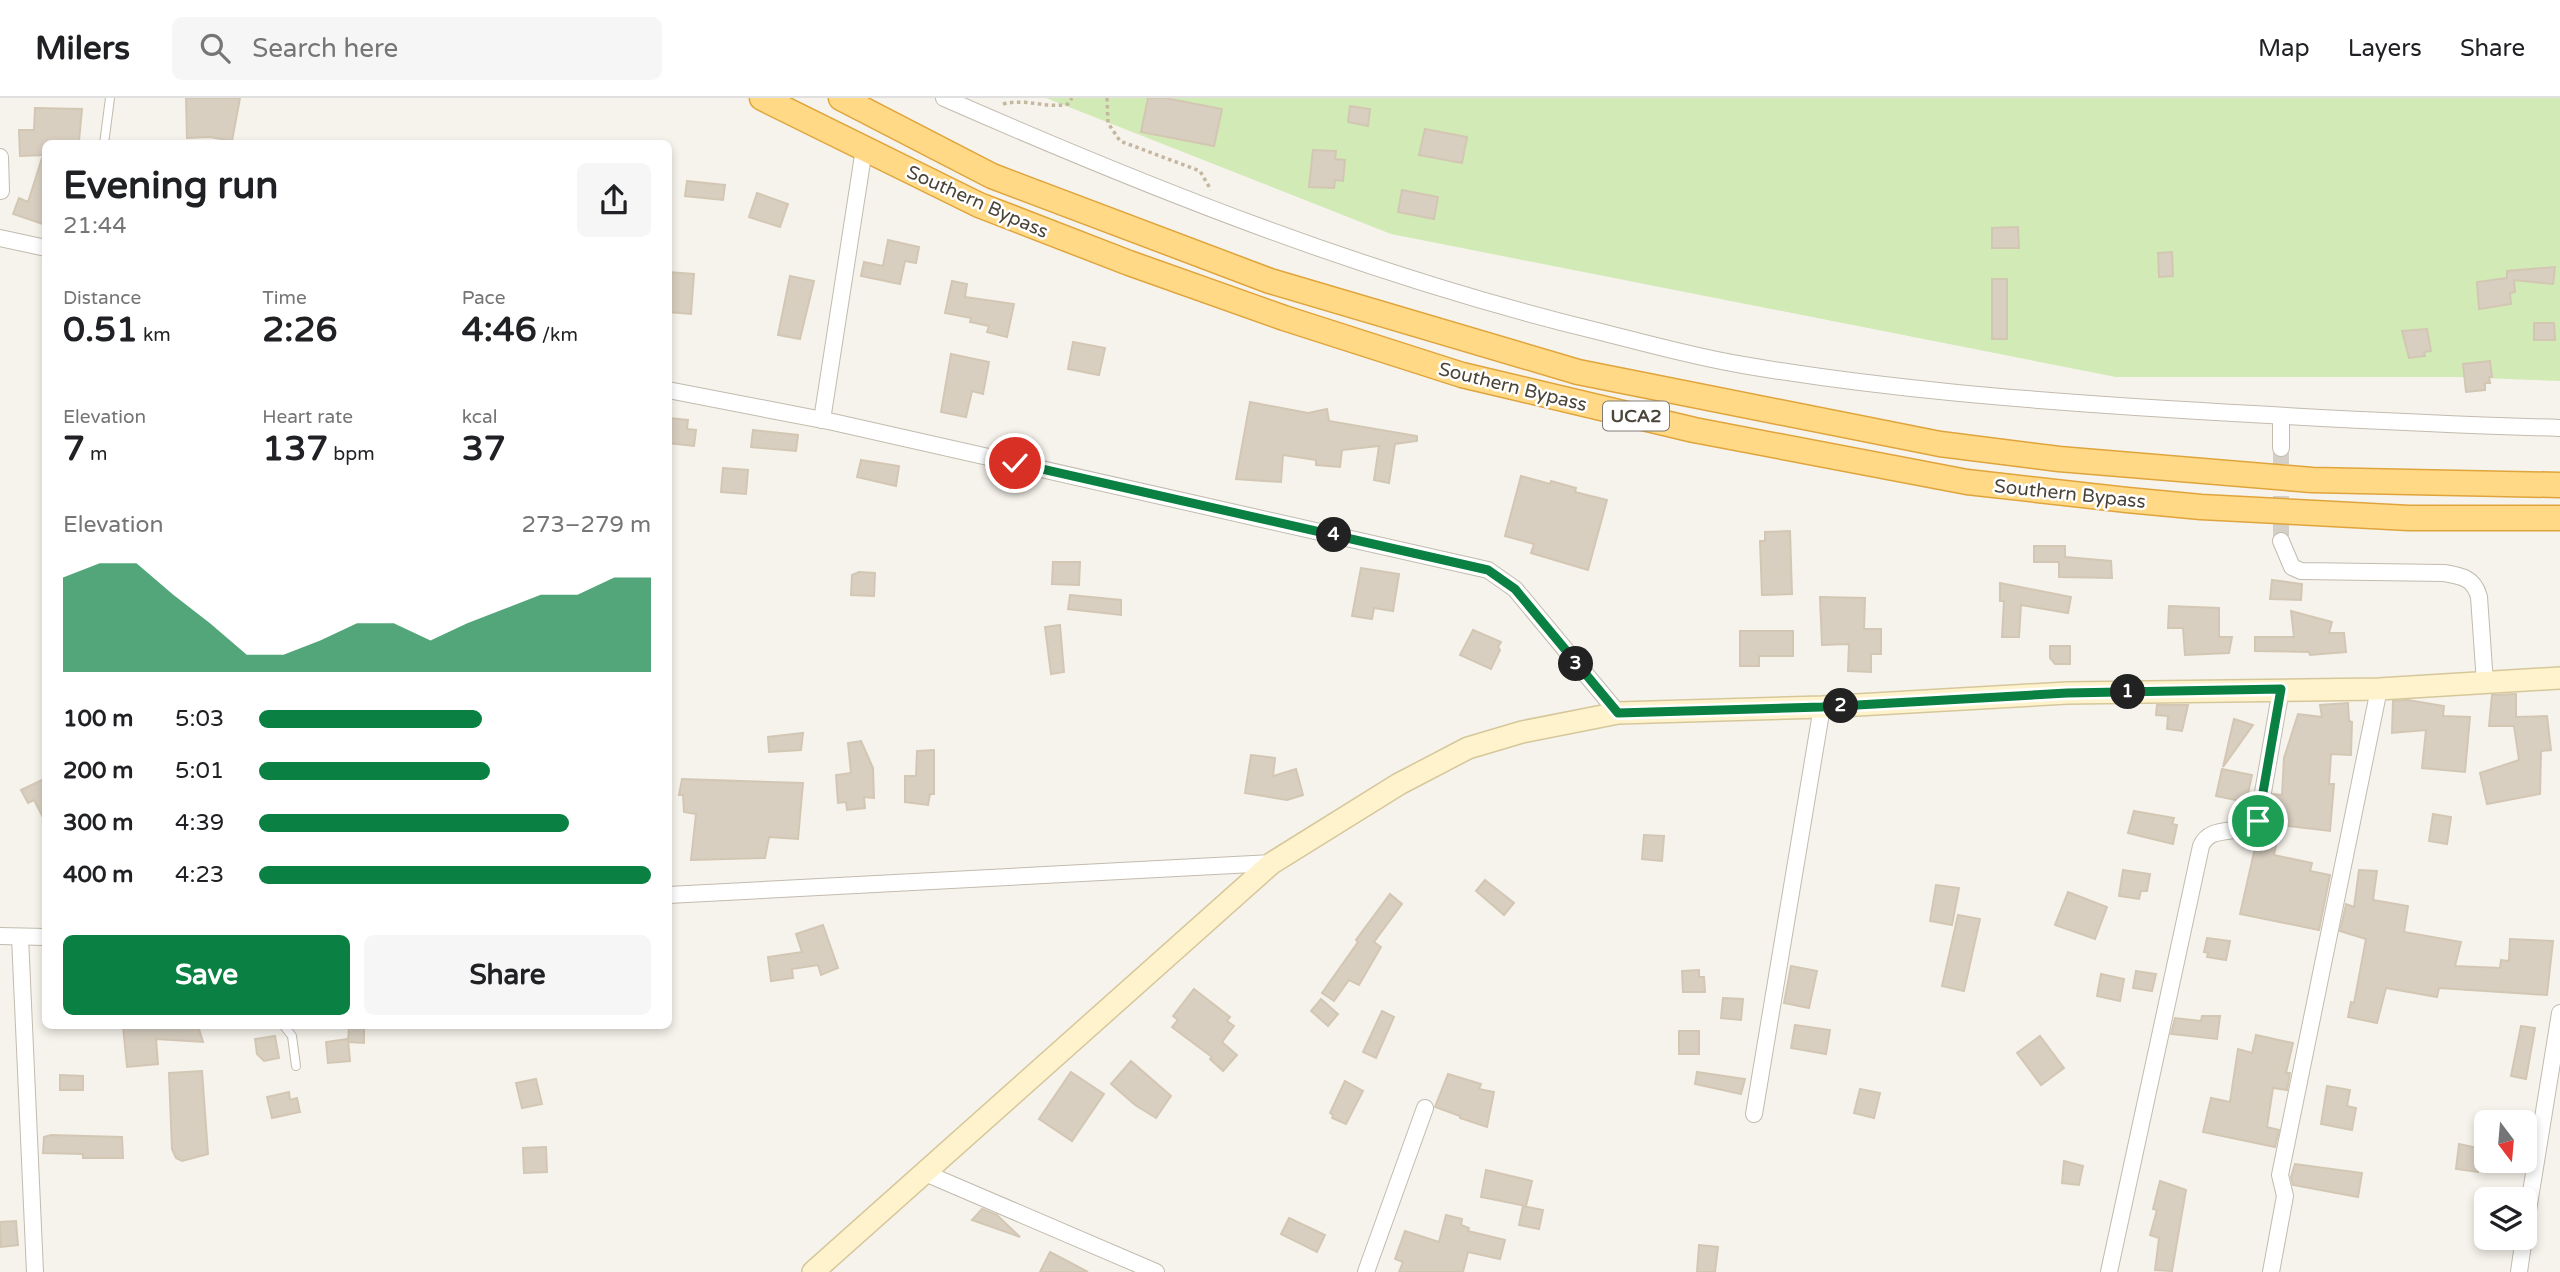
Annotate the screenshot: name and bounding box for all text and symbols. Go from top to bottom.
search box [172,17,662,80]
text: Milers [35,29,130,68]
icon: search [196,29,234,67]
text: Search here [252,33,398,64]
text: Map [2258,34,2310,63]
text: Layers [2348,34,2422,63]
text: Share [2460,34,2525,63]
street label: Southern Bypass [904,161,1052,243]
text: Evening run [63,163,278,209]
button: share [577,163,651,237]
text: 21:44 [63,212,127,240]
text: Distance [63,287,141,309]
text: Time [262,287,307,309]
text: Pace [462,287,505,309]
text: 0.51 [63,309,138,351]
text: 2:26 [262,309,337,351]
text: 4:46 [462,309,537,351]
text: km [138,324,171,346]
text: /km [537,324,578,346]
street label: Southern Bypass [1436,358,1589,416]
road number: UCA2 [1603,402,1669,430]
text: Elevation [63,406,146,428]
text: Heart rate [262,406,353,428]
text: kcal [462,406,497,428]
text: 7 [63,428,85,470]
text: 137 [262,428,328,470]
text: 37 [462,428,506,470]
pin [985,433,1045,493]
text: m [85,443,107,465]
text: bpm [328,443,375,465]
icon: check [996,444,1034,482]
street label: Southern Bypass [1993,475,2147,513]
text: Elevation [63,511,164,539]
text: 273–279 m [522,511,651,539]
pin: 4 [1316,518,1352,552]
text: 4 [1328,523,1339,545]
pin: 3 [1558,646,1594,682]
text: 3 [1570,652,1581,674]
pin: 1 [2110,674,2146,710]
text: 1 [2122,680,2133,702]
pin: 2 [1824,688,1858,724]
text: 2 [1835,694,1846,716]
text: 100 m [63,705,133,733]
text: 5:03 [175,705,224,733]
text: 200 m [63,757,133,785]
text: 5:01 [175,757,224,785]
pin [2228,791,2288,851]
icon: arrive [2239,802,2277,840]
text: 300 m [63,809,133,837]
text: 4:39 [175,809,224,837]
text: 400 m [63,861,133,889]
text: 4:23 [175,861,224,889]
button: Save [63,935,350,1015]
button: Share [364,935,651,1015]
north arrow [2474,1110,2538,1172]
map controls [2474,1110,2537,1250]
button: layers [2474,1187,2537,1250]

